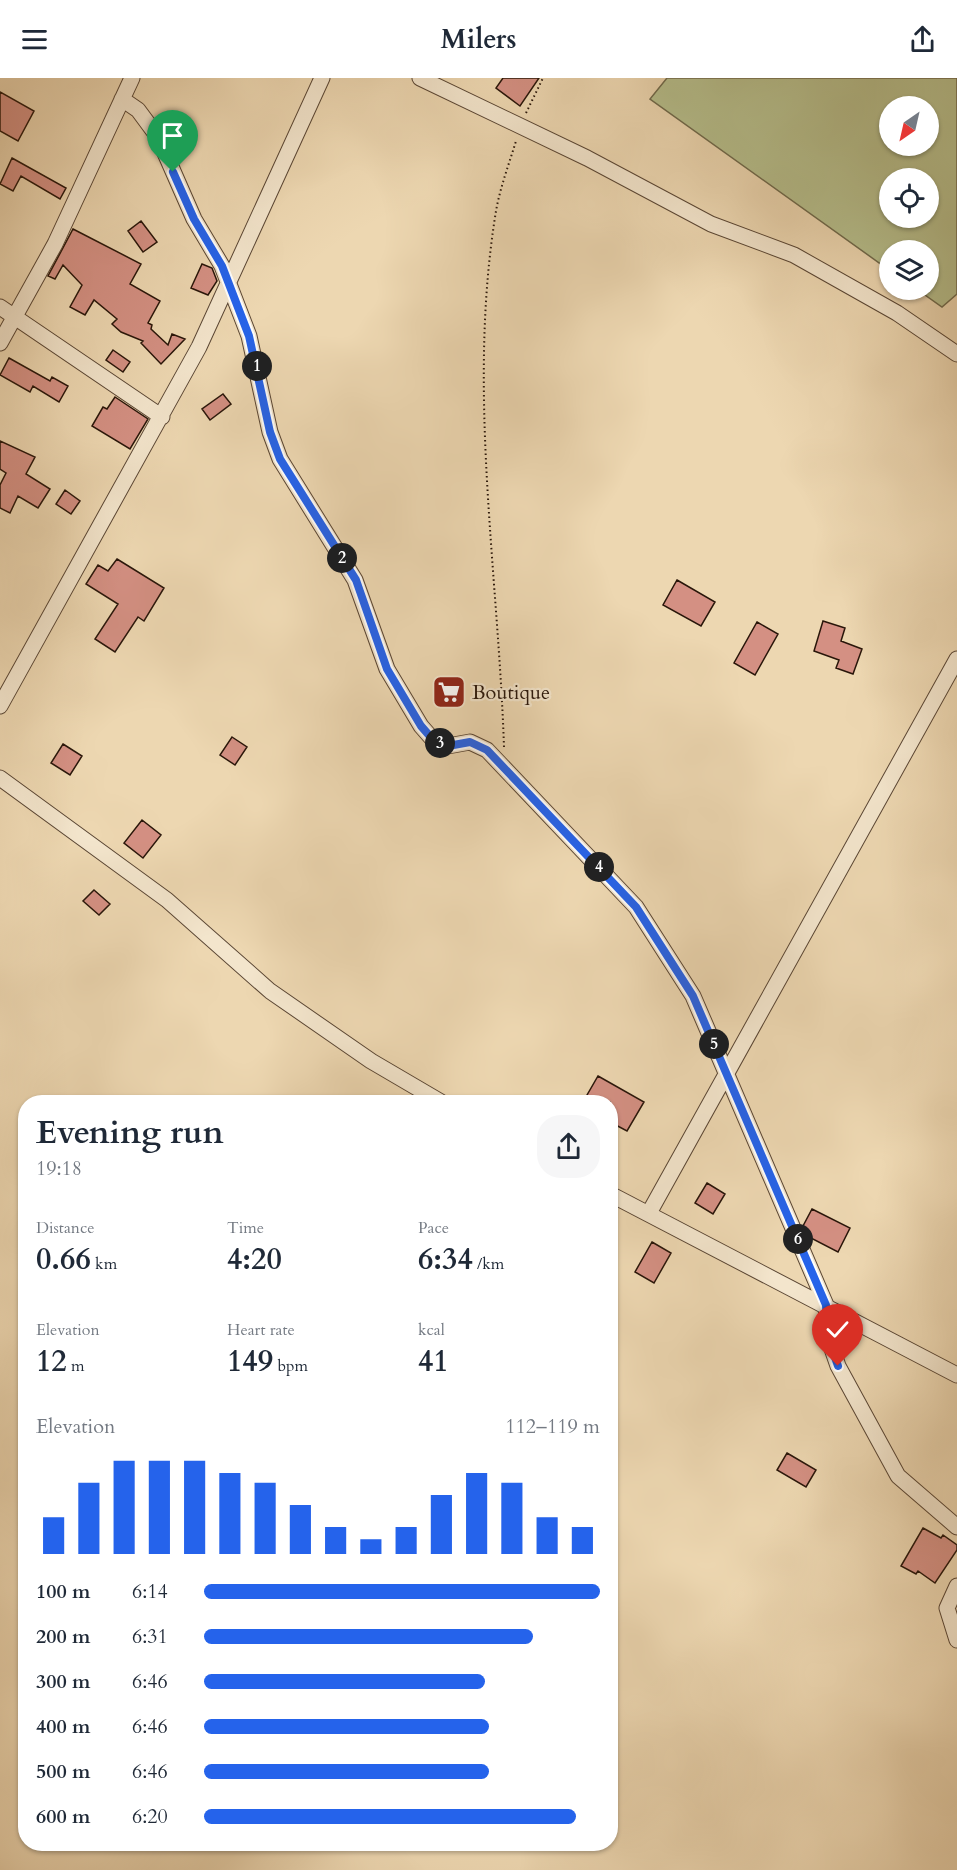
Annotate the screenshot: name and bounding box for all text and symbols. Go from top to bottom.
text: Milers [441,21,516,58]
icon: menu [18,23,51,56]
icon: share [906,23,939,56]
north arrow [879,96,939,156]
map controls [879,96,939,300]
pin [147,110,198,172]
icon: arrive [156,119,189,152]
button: locate [879,168,939,228]
button: layers [879,240,939,300]
pin: 1 [242,351,272,381]
text: 1 [253,355,261,377]
pin: 2 [327,543,357,573]
text: 2 [338,547,346,569]
supermarket icon: Boutique [431,674,467,710]
place label: Boutique [472,679,550,706]
pin: 3 [425,728,455,758]
text: 3 [436,732,444,754]
pin: 4 [584,852,614,882]
text: 4 [595,856,603,878]
pin: 5 [699,1029,729,1059]
text: 5 [710,1033,718,1055]
text: Evening run [36,1110,224,1155]
button: share [537,1115,600,1178]
text: 19:18 [36,1155,82,1182]
text: Distance [36,1217,94,1239]
text: Time [227,1217,264,1239]
text: Pace [418,1217,449,1239]
pin: 6 [783,1224,813,1254]
text: 6 [794,1228,802,1250]
text: 0.66 [36,1239,91,1280]
text: 4:20 [227,1239,282,1280]
text: 6:34 [418,1239,473,1280]
text: km [91,1253,117,1275]
text: /km [473,1253,504,1275]
pin [812,1304,863,1366]
icon: check [821,1313,854,1346]
text: Elevation [36,1319,100,1341]
text: Heart rate [227,1319,295,1341]
text: kcal [418,1319,445,1341]
text: 12 [36,1341,67,1382]
text: 149 [227,1341,273,1382]
text: 41 [418,1341,449,1382]
text: m [67,1355,85,1377]
text: bpm [273,1355,308,1377]
text: Elevation [36,1413,115,1440]
text: 112–119 m [505,1413,600,1440]
text: 100 m [36,1578,91,1605]
text: 6:14 [132,1578,168,1605]
text: 200 m [36,1623,91,1650]
text: 6:31 [132,1623,168,1650]
text: 300 m [36,1668,91,1695]
text: 6:46 [132,1668,168,1695]
text: 400 m [36,1713,91,1740]
text: 6:46 [132,1713,168,1740]
text: 500 m [36,1758,91,1785]
text: 6:46 [132,1758,168,1785]
text: 600 m [36,1803,91,1830]
text: 6:20 [132,1803,168,1830]

